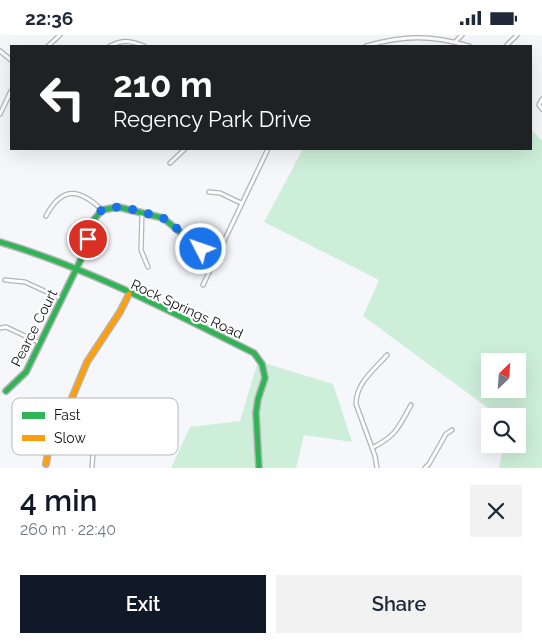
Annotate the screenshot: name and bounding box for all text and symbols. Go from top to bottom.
text: 22:36 [25,7,73,29]
text: 210 m [113,64,213,105]
icon: left [30,65,95,130]
text: Regency Park Drive [113,106,311,132]
pin [67,218,109,260]
position arrow [174,222,226,274]
icon: arrive [74,225,102,253]
street label: Rock Springs Road [128,276,246,342]
street label: Pearce Court [8,287,60,369]
north arrow [481,353,526,397]
map controls [481,353,526,453]
legend [12,398,178,455]
text: Fast [54,407,81,423]
button: search [481,408,526,453]
text: Slow [54,430,86,446]
text: 4 min [20,483,97,518]
button: close [470,485,522,537]
text: 260 m · 22:40 [20,520,116,539]
button: Exit [20,575,266,633]
button: Share [276,575,522,633]

